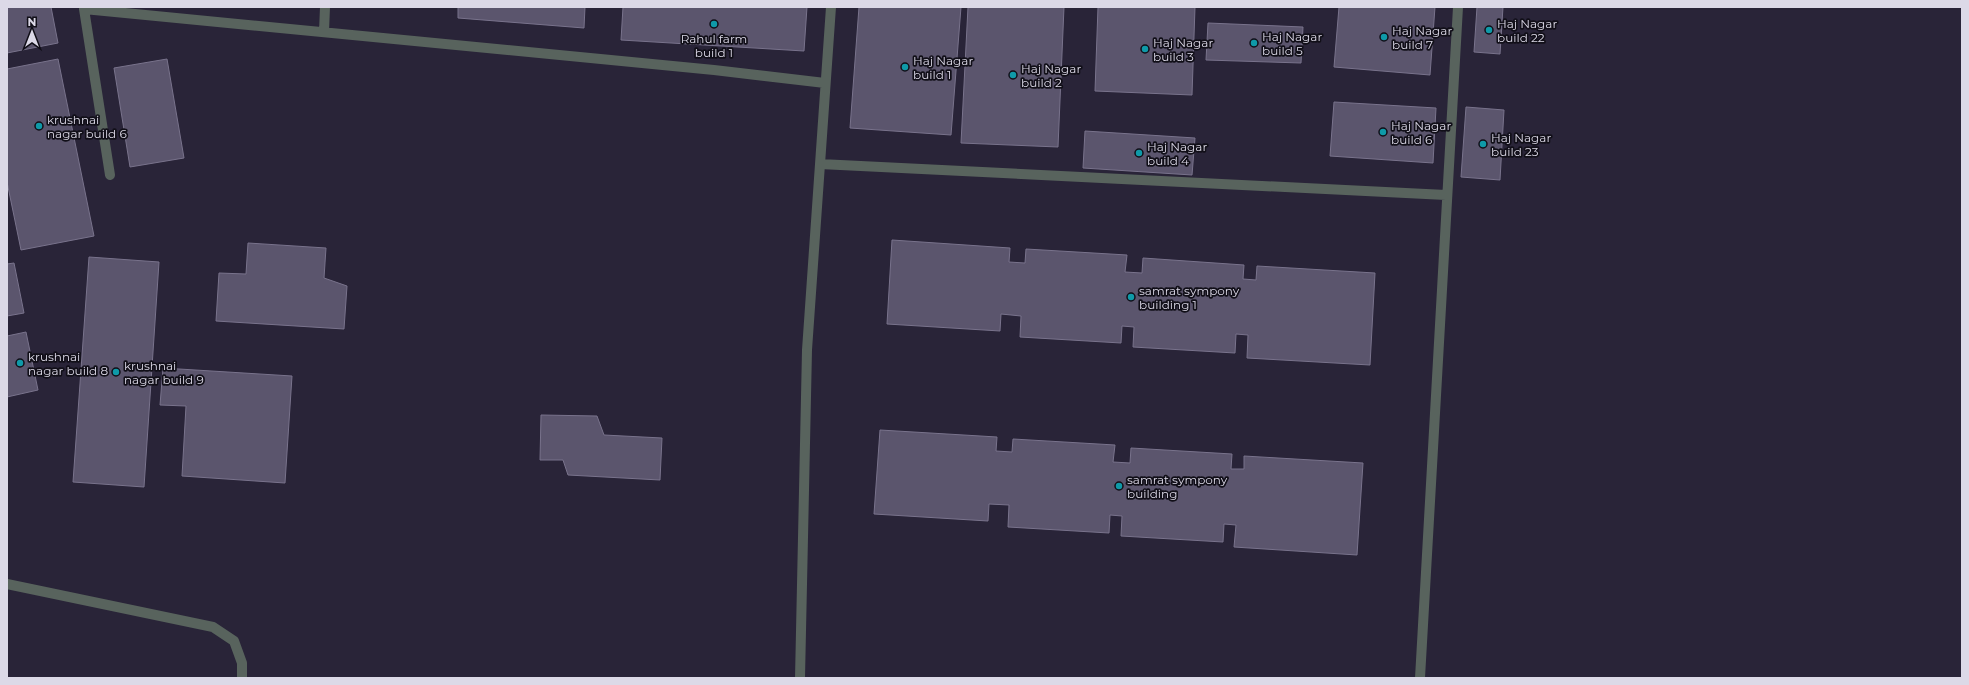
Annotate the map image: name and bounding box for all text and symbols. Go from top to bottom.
north arrow [12,12,52,52]
text: N [28,15,36,29]
place label: Haj Nagar build 22 [1497,16,1557,45]
marker: Rahul farm build 1 [709,19,719,29]
place label: Haj Nagar build 7 [1392,23,1452,52]
marker: Haj Nagar build 22 [1484,25,1494,35]
place label: Haj Nagar build 5 [1262,29,1322,58]
place label: Rahul farm build 1 [681,31,747,60]
marker: Haj Nagar build 7 [1379,32,1389,42]
place label: Haj Nagar build 3 [1153,35,1213,64]
marker: Haj Nagar build 5 [1249,38,1259,48]
marker: Haj Nagar build 3 [1140,44,1150,54]
place label: Haj Nagar build 1 [913,53,973,82]
place label: Haj Nagar build 2 [1021,61,1081,90]
marker: Haj Nagar build 1 [900,62,910,72]
marker: Haj Nagar build 2 [1008,70,1018,80]
place label: krushnai nagar build 6 [47,112,127,141]
place label: Haj Nagar build 6 [1391,118,1451,147]
marker: krushnai nagar build 6 [34,121,44,131]
marker: Haj Nagar build 6 [1378,127,1388,137]
place label: Haj Nagar build 23 [1491,130,1551,159]
place label: Haj Nagar build 4 [1147,139,1207,168]
marker: Haj Nagar build 23 [1478,139,1488,149]
marker: Haj Nagar build 4 [1134,148,1144,158]
place label: samrat sympony building 1 [1139,283,1240,312]
marker: samrat sympony building 1 [1126,292,1136,302]
place label: krushnai nagar build 8 [28,349,108,378]
marker: krushnai nagar build 8 [15,358,25,368]
place label: krushnai nagar build 9 [124,358,204,387]
marker: krushnai nagar build 9 [111,367,121,377]
place label: samrat sympony building [1127,472,1228,501]
marker: samrat sympony building [1114,481,1124,491]

